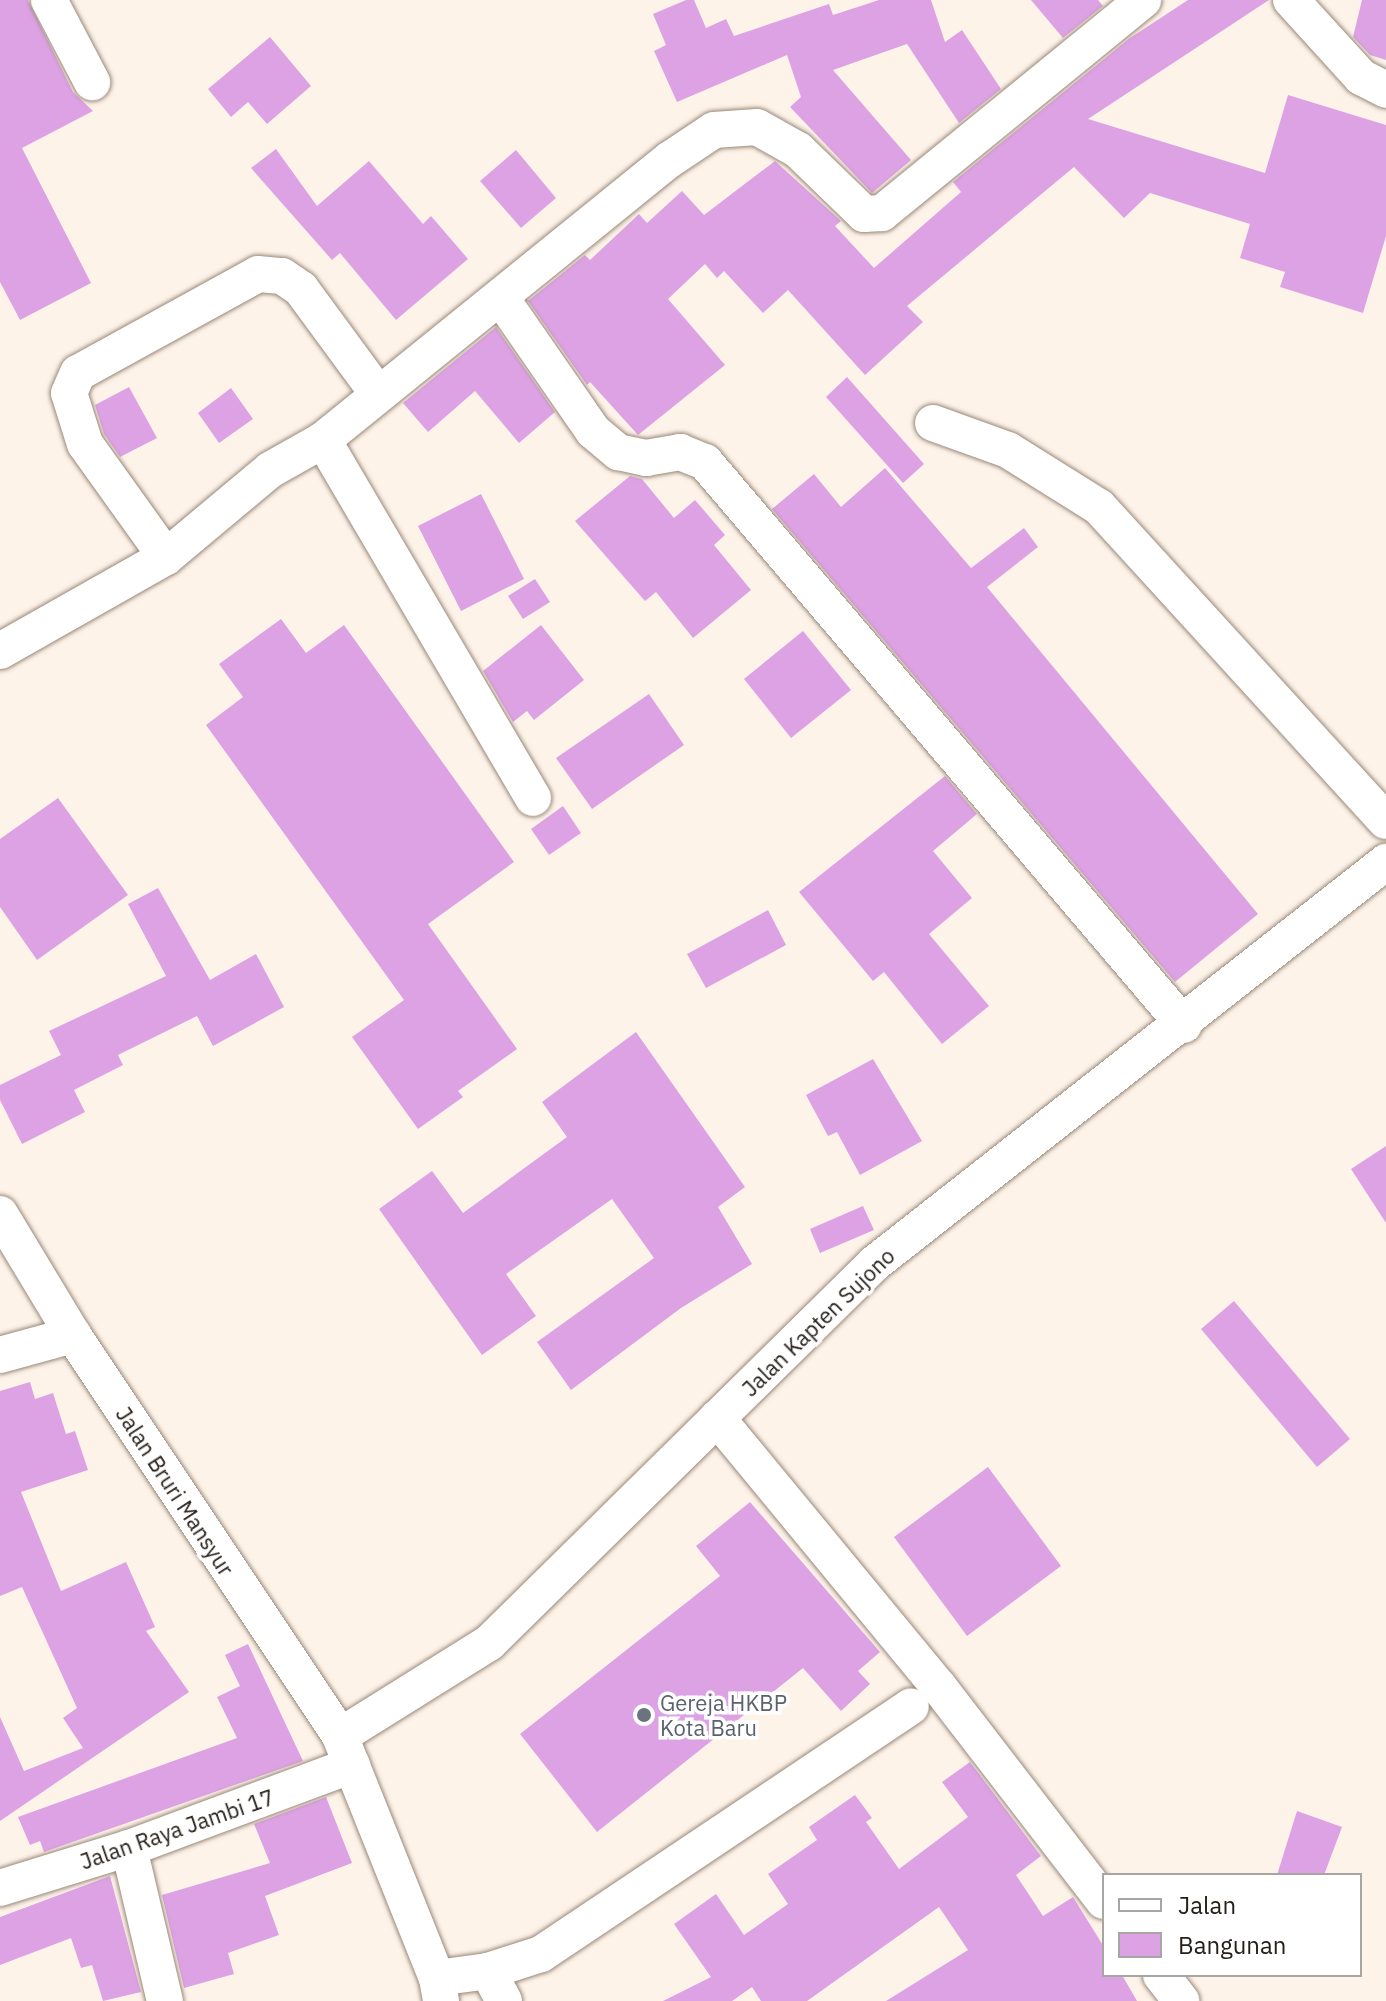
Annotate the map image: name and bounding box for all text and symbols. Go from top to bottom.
street label: Jalan Kapten Sujono [736,1242,900,1402]
street label: Jalan Bruri Mansyur [111,1402,239,1580]
place label: Gereja HKBP Kota Baru [660,1689,787,1740]
marker: Gereja HKBP Kota Baru [635,1706,653,1724]
street label: Jalan Raya Jambi 17 [76,1783,278,1875]
legend [1102,1873,1362,1977]
text: Jalan [1178,1889,1236,1921]
text: Bangunan [1178,1929,1286,1961]

